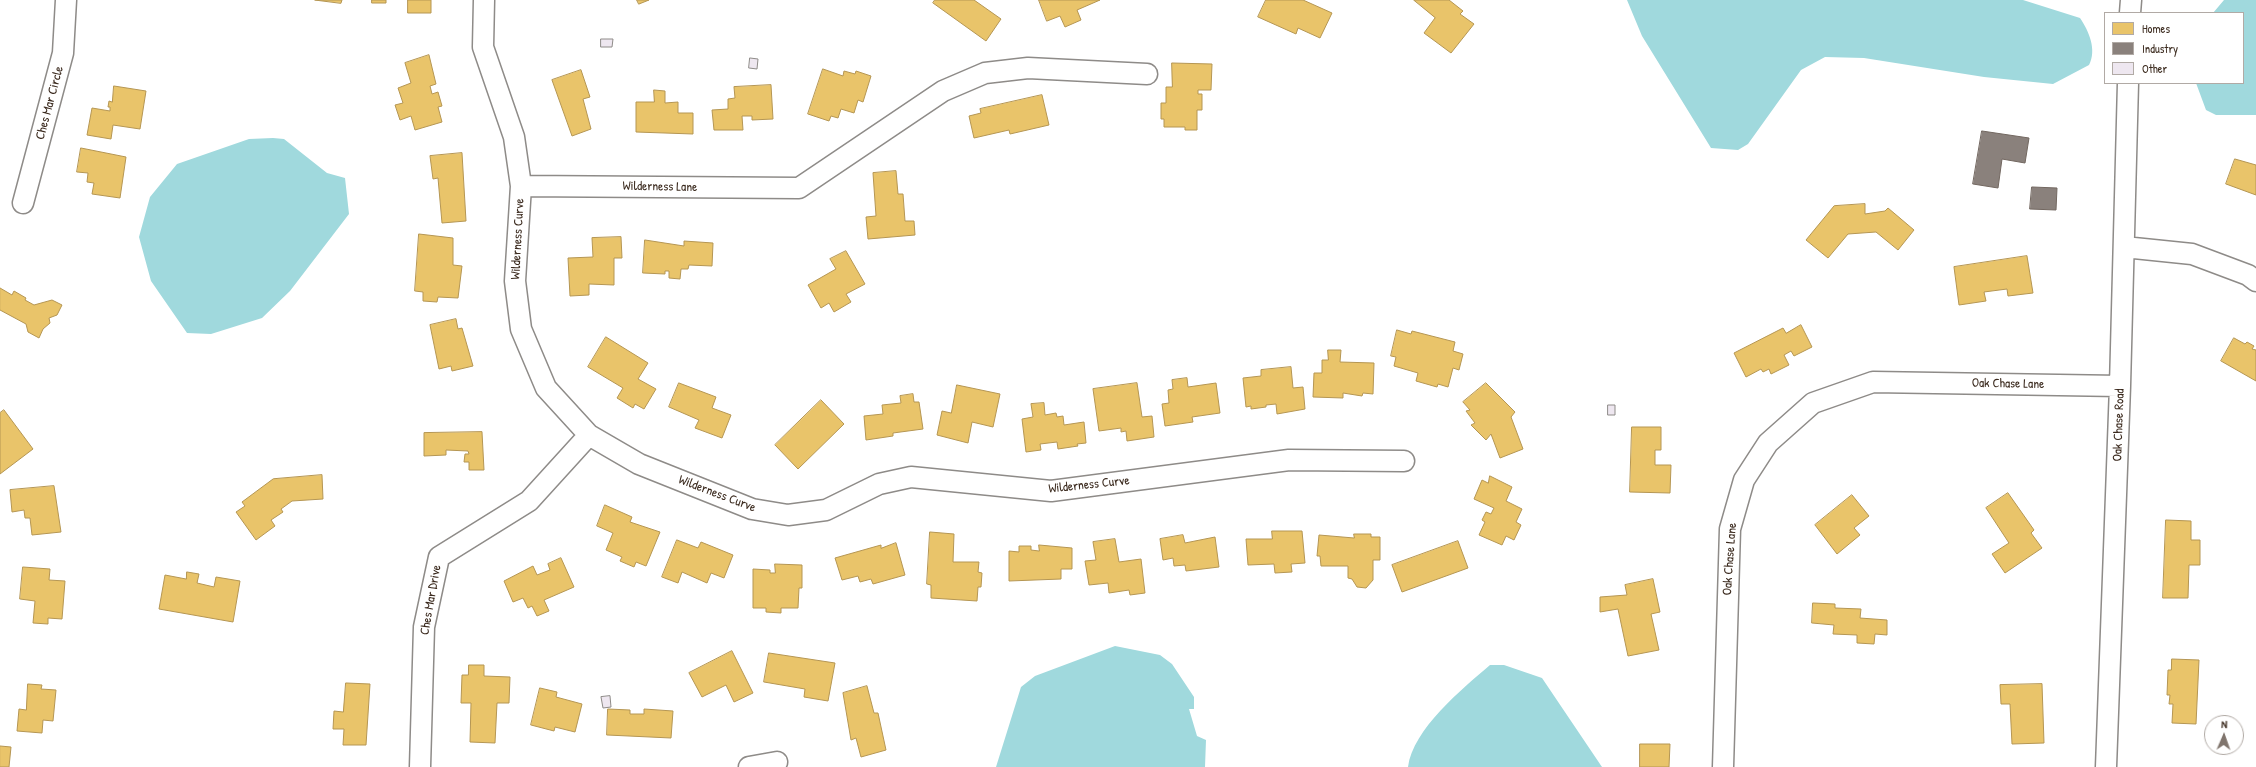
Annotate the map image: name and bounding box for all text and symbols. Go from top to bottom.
legend [2104,12,2244,84]
text: Homes [2142,20,2170,37]
text: Industry [2142,40,2178,57]
text: Other [2142,60,2167,77]
street label: Ches Mar Circle [33,65,67,141]
street label: Wilderness Lane [623,179,697,195]
street label: Wilderness Curve [508,198,528,280]
street label: Oak Chase Lane [1972,376,2044,392]
street label: Oak Chase Road [2110,388,2128,462]
street label: Wilderness Curve [676,472,758,516]
street label: Wilderness Curve [1048,473,1130,497]
street label: Oak Chase Lane [1720,522,1740,596]
street label: Ches Mar Drive [417,564,445,636]
north arrow [2204,715,2244,755]
text: N [2221,717,2228,731]

